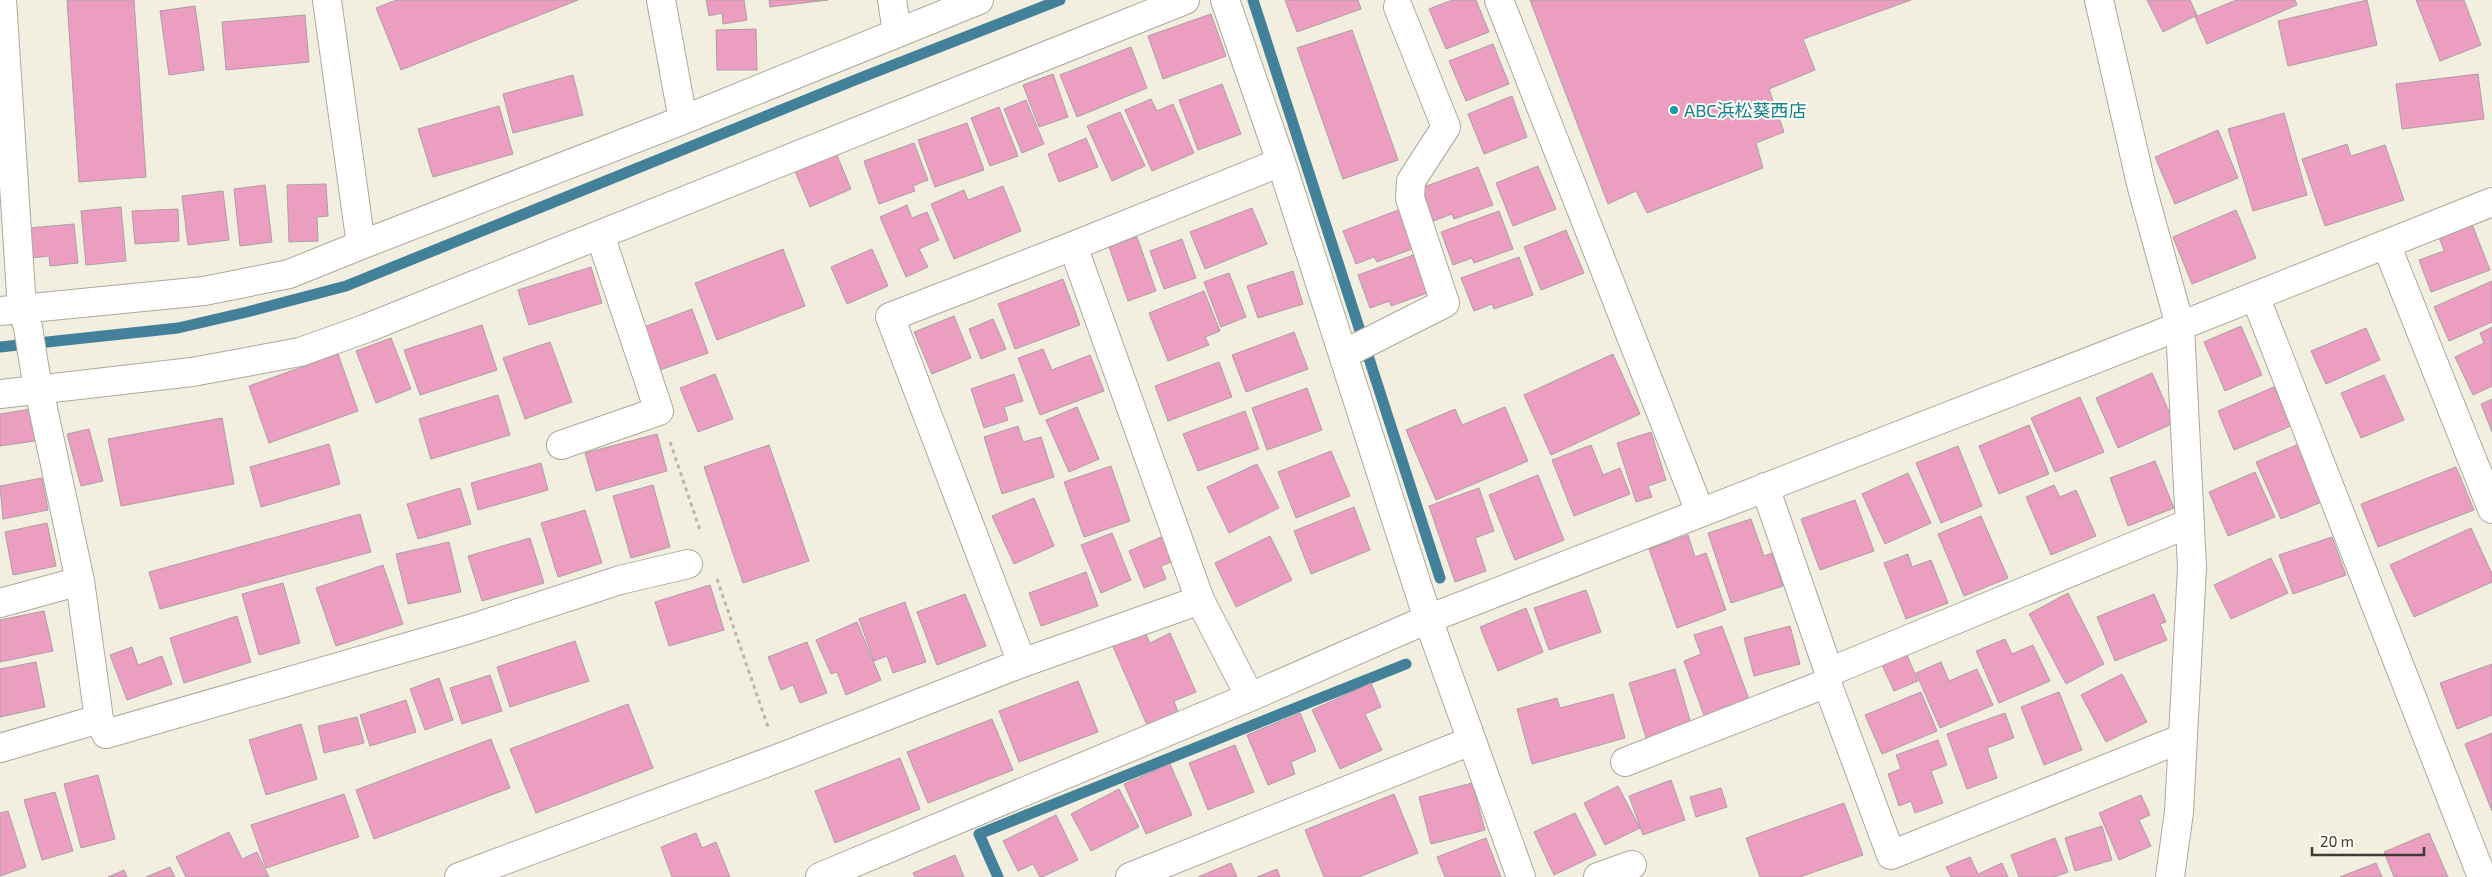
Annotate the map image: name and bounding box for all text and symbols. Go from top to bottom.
place label: ABC浜松葵西店 [1684,99,1807,121]
marker: ABC浜松葵西店 [1668,104,1680,116]
scale bar [2312,824,2424,856]
text: 20 m [2320,832,2354,850]

